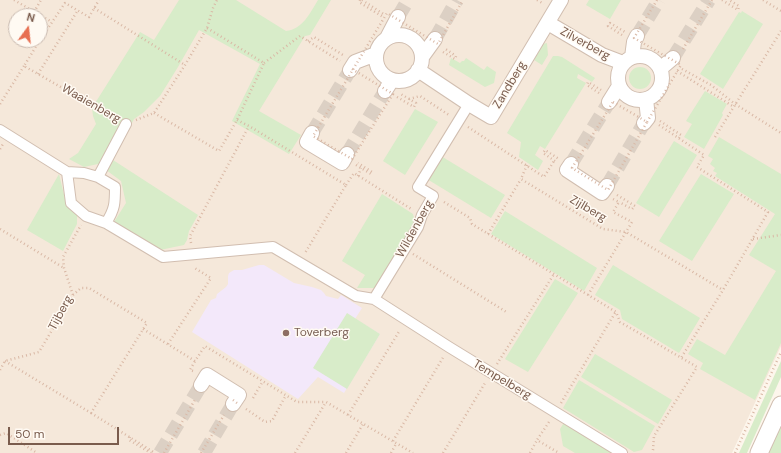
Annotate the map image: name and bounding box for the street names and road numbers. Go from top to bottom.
street label: Zilverberg [558,24,612,64]
street label: Zandberg [490,59,530,111]
street label: Waaienberg [59,81,123,127]
street label: Zijlberg [567,193,609,225]
street label: Wildenberg [393,198,437,260]
street label: Tijberg [46,293,76,333]
street label: Tempelberg [470,357,534,403]

